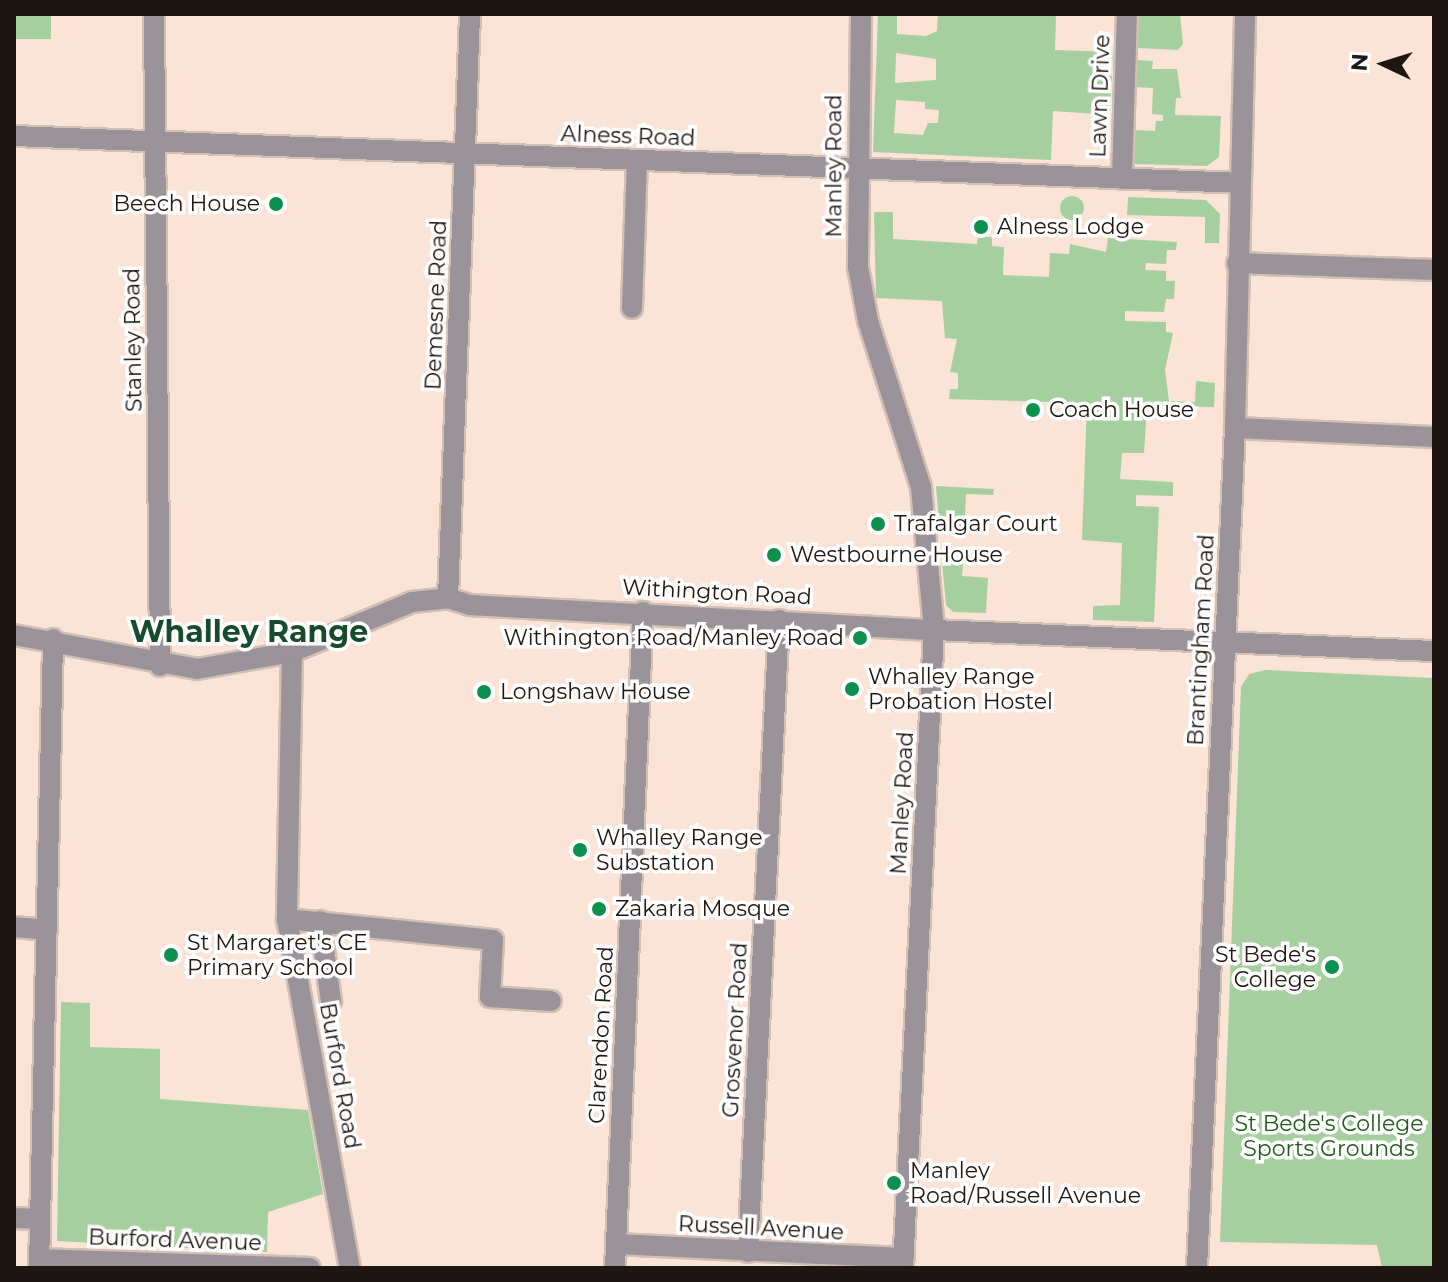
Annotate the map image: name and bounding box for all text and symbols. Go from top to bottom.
north arrow [1344,24,1424,104]
street label: Lawn Drive [1085,34,1115,158]
text: N [1345,52,1374,72]
street label: Manley Road [821,94,847,238]
street label: Alness Road [560,120,696,152]
place label: Beech House [113,191,260,217]
marker: Beech House [267,195,285,213]
place label: Alness Lodge [997,214,1144,240]
marker: Alness Lodge [972,218,990,236]
street label: Demesne Road [420,219,452,391]
street label: Stanley Road [119,268,147,412]
place label: Coach House [1049,397,1194,423]
marker: Coach House [1024,401,1042,419]
place label: Trafalgar Court [894,511,1058,537]
marker: Trafalgar Court [869,515,887,533]
street label: Brantingham Road [1182,534,1220,746]
place label: Westbourne House [790,542,1003,568]
marker: Westbourne House [765,546,783,564]
street label: Withington Road [621,574,813,610]
district label: Whalley Range [130,614,368,650]
place label: Withington Road/Manley Road [504,625,844,651]
marker: Withington Road/Manley Road [851,629,869,647]
place label: Whalley Range Probation Hostel [868,663,1053,714]
place label: Longshaw House [500,679,690,705]
marker: Whalley Range Probation Hostel [843,680,861,698]
marker: Longshaw House [475,683,493,701]
street label: Manley Road [885,731,919,875]
place label: Whalley Range Substation [596,824,763,876]
marker: Whalley Range Substation [571,841,589,859]
place label: Zakaria Mosque [615,896,790,922]
marker: Zakaria Mosque [590,900,608,918]
place label: St Margaret's CE Primary School [187,929,368,980]
place label: St Bede's College [1215,941,1316,992]
street label: Grosvenor Road [717,942,753,1118]
street label: Clarendon Road [583,945,619,1125]
marker: St Margaret's CE Primary School [162,946,180,964]
marker: St Bede's College [1323,958,1341,976]
street label: Burford Road [314,1001,366,1151]
park label: St Bede's College Sports Grounds [1234,1110,1424,1162]
place label: Manley Road/Russell Avenue [910,1157,1141,1208]
marker: Manley Road/Russell Avenue [885,1174,903,1192]
street label: Russell Avenue [677,1210,845,1246]
street label: Burford Avenue [88,1224,262,1256]

